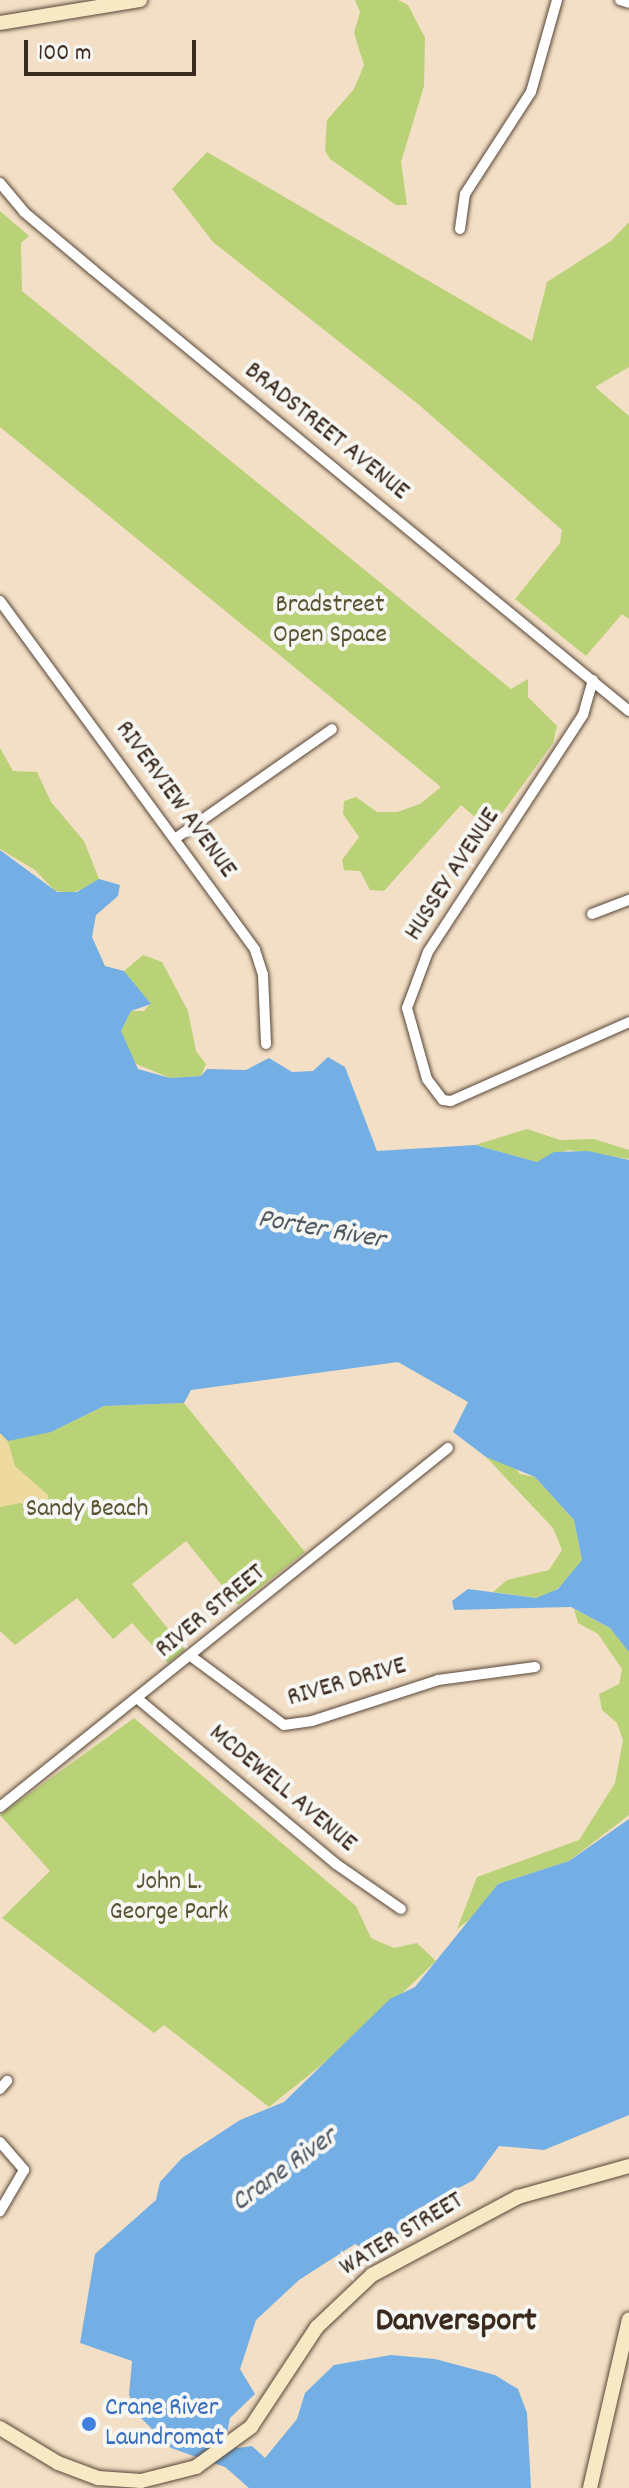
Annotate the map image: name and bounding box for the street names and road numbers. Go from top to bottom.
street label: BRADSTREET AVENUE [237,356,415,508]
street label: RIVERVIEW AVENUE [108,715,242,885]
street label: HUSSEY AVENUE [399,803,507,947]
street label: RIVER STREET [150,1558,272,1666]
street label: RIVER DRIVE [284,1651,410,1715]
street label: MCDEWELL AVENUE [202,1718,362,1860]
street label: WATER STREET [335,2186,469,2284]

